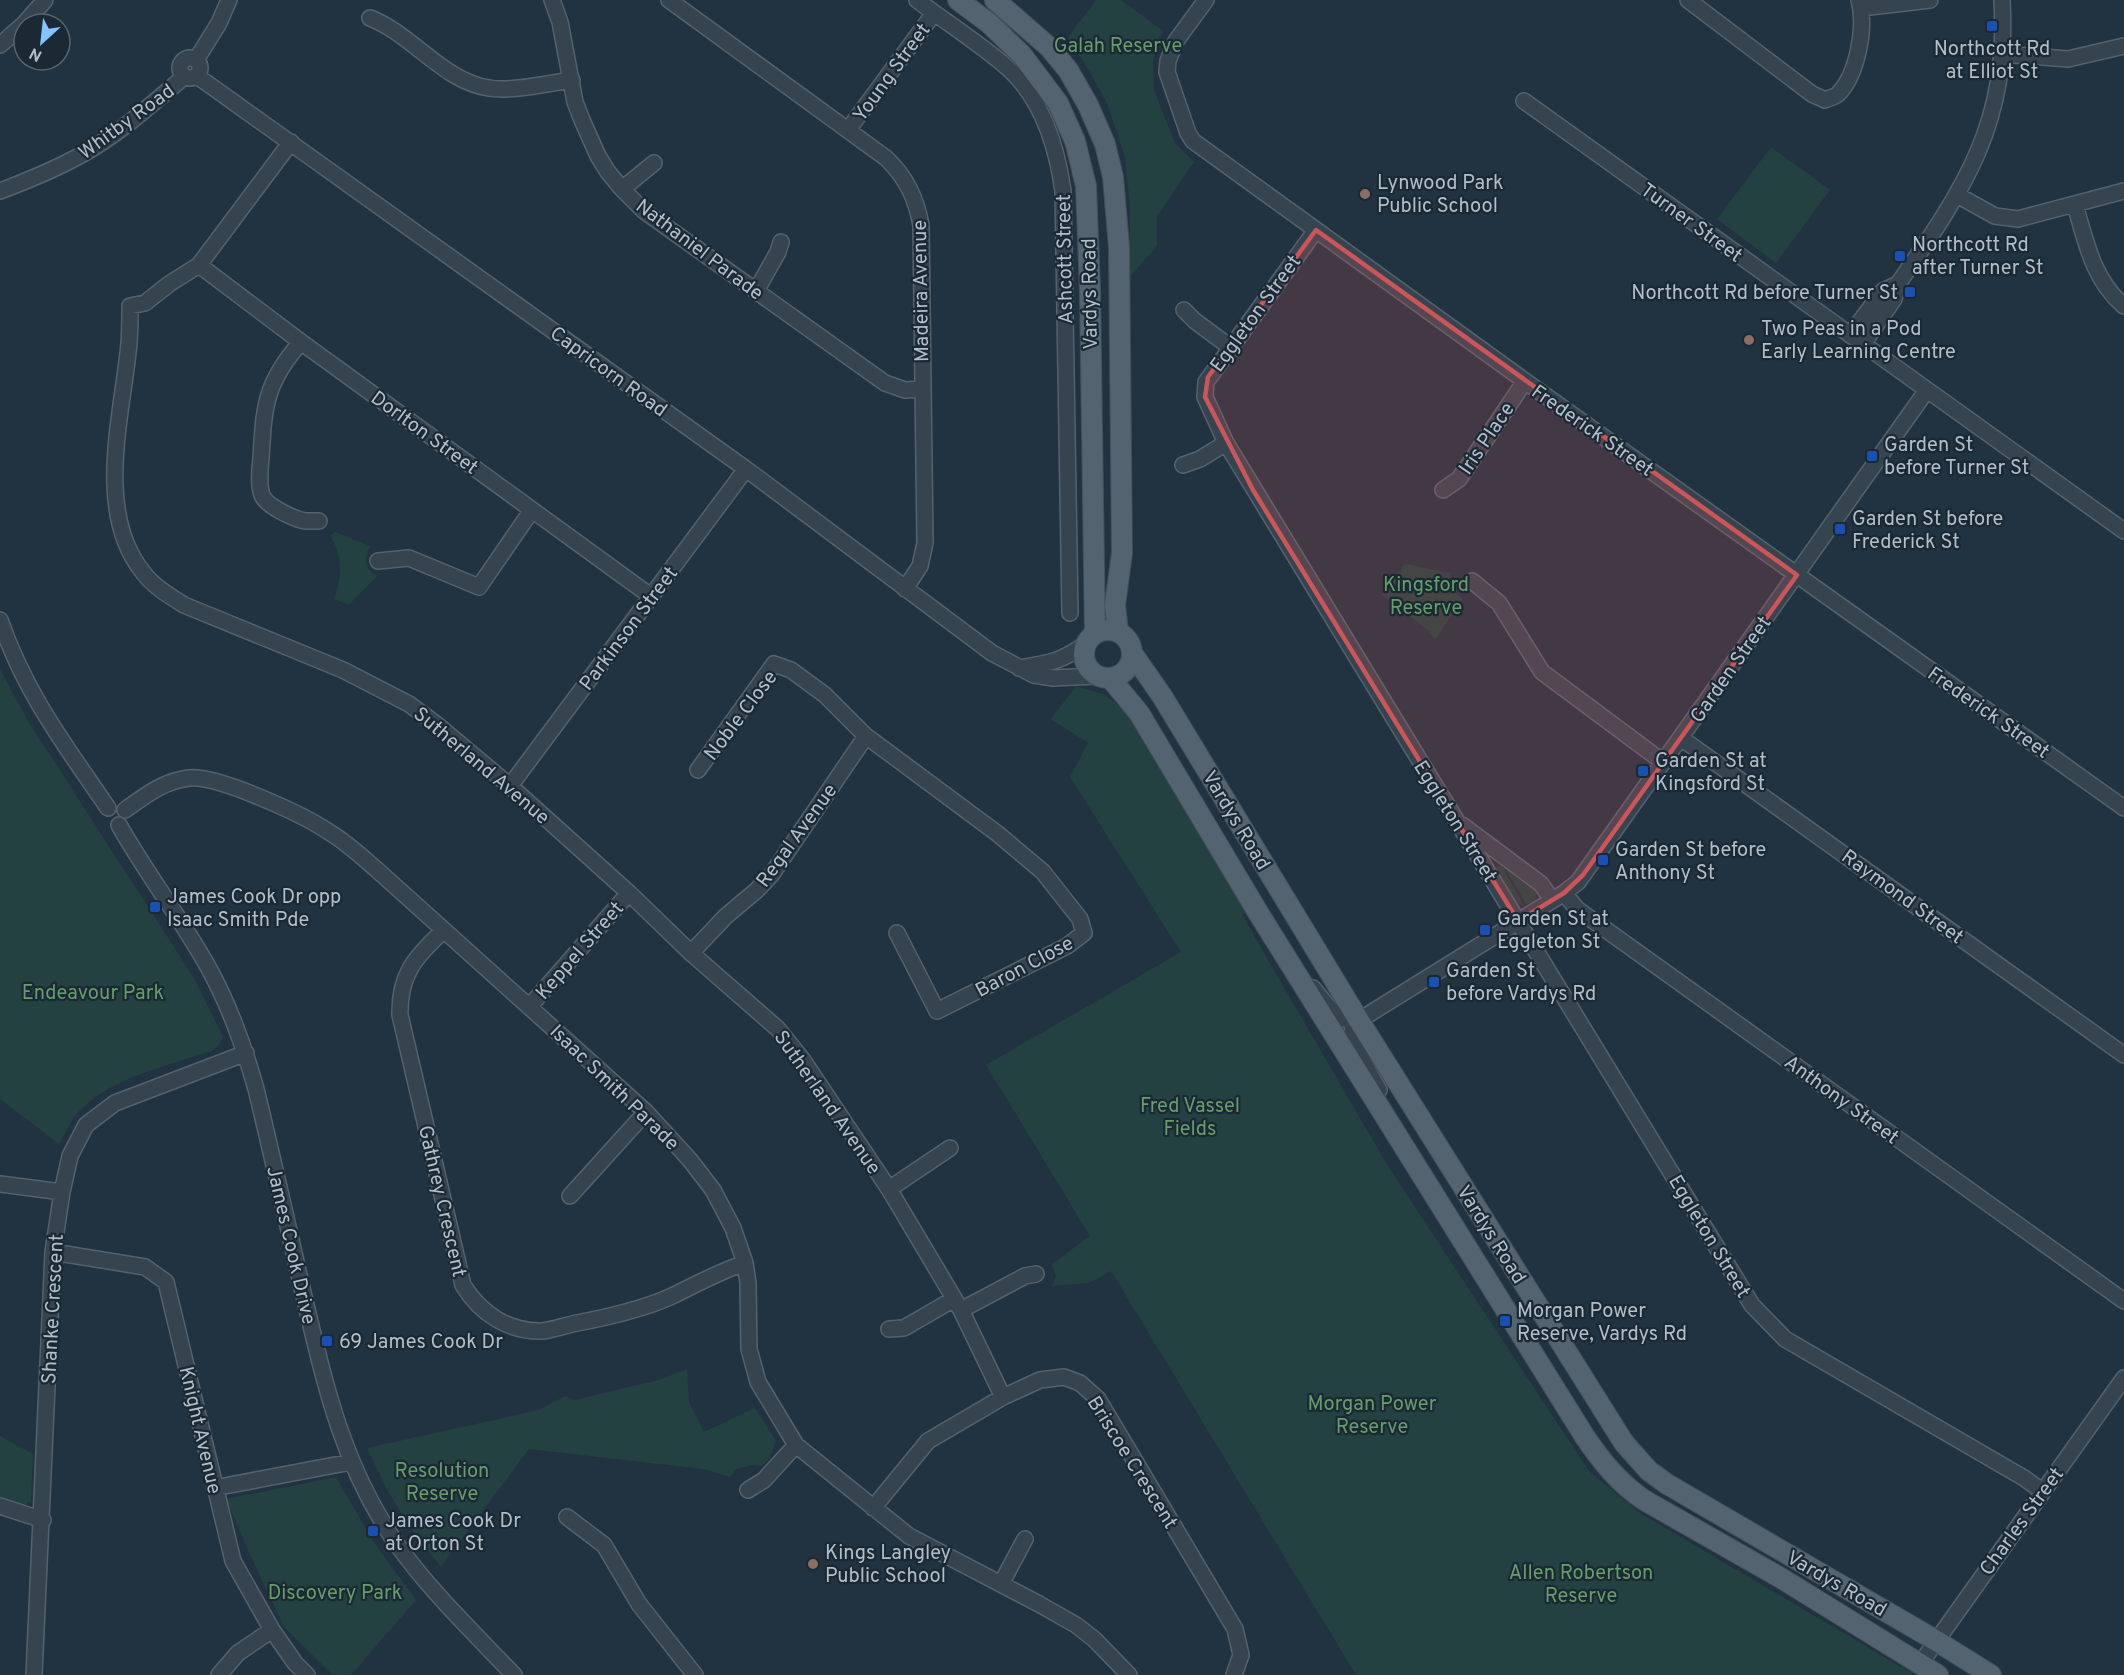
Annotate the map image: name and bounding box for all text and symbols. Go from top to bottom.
north arrow [12,12,72,72]
street label: Young Street [848,19,937,128]
marker: Northcott Rd at Elliot St [1985,19,1999,33]
park label: Galah Reserve [1054,34,1182,60]
place label: Northcott Rd at Elliot St [1934,37,2050,86]
text: N [26,42,46,65]
street label: Whitby Road [74,79,181,166]
place label: Lynwood Park Public School [1377,171,1504,220]
street label: Turner Street [1635,178,1747,269]
marker: Lynwood Park Public School [1358,187,1372,201]
street label: Nathaniel Parade [630,194,768,307]
street label: Ashcott Street [1052,194,1080,324]
street label: Madeira Avenue [908,220,936,362]
place label: Northcott Rd after Turner St [1912,233,2044,282]
street label: Vardys Road [1077,238,1105,350]
marker: Northcott Rd after Turner St [1893,249,1907,263]
street label: Eggleton Street [1205,250,1308,378]
place label: Northcott Rd before Turner St [1631,281,1898,307]
marker: Northcott Rd before Turner St [1903,285,1917,299]
place label: Two Peas in a Pod Early Learning Centre [1761,317,1956,366]
street label: Capricorn Road [544,321,672,424]
marker: Two Peas in a Pod Early Learning Centre [1742,333,1756,347]
street label: Frederick Street [1526,380,1658,483]
street label: Dorlton Street [365,386,483,481]
street label: Iris Place [1454,398,1521,480]
place label: Garden St before Turner St [1884,433,2029,482]
marker: Garden St before Turner St [1865,449,1879,463]
place label: Garden St before Frederick St [1852,507,2003,556]
marker: Garden St before Frederick St [1833,522,1847,536]
street label: Parkinson Street [574,562,685,696]
park label: Kingsford Reserve [1383,573,1469,622]
street label: Garden Street [1685,611,1778,729]
street label: Frederick Street [1922,662,2054,765]
street label: Noble Close [699,666,784,767]
street label: Sutherland Avenue [407,702,554,831]
place label: Garden St at Kingsford St [1655,749,1767,798]
street label: Eggleton Street [1406,756,1502,888]
marker: Garden St at Kingsford St [1636,764,1650,778]
street label: Vardys Road [1195,767,1275,876]
street label: Regal Avenue [751,779,844,893]
place label: Garden St before Anthony St [1615,838,1766,887]
street label: Raymond Street [1835,844,1968,951]
marker: Garden St before Anthony St [1596,853,1610,867]
place label: James Cook Dr opp Isaac Smith Pde [167,885,341,934]
street label: Keppel Street [531,897,630,1006]
marker: James Cook Dr opp Isaac Smith Pde [148,900,162,914]
place label: Garden St at Eggleton St [1497,907,1609,956]
marker: Garden St at Eggleton St [1478,923,1492,937]
street label: Baron Close [971,931,1078,1004]
place label: Garden St before Vardys Rd [1446,959,1596,1008]
marker: Garden St before Vardys Rd [1427,975,1441,989]
park label: Endeavour Park [22,981,164,1007]
street label: Isaac Smith Parade [543,1020,684,1157]
street label: Sutherland Avenue [767,1026,886,1180]
street label: Anthony Street [1778,1050,1903,1151]
park label: Fred Vassel Fields [1140,1094,1240,1143]
street label: Gathrey Crescent [411,1123,471,1280]
street label: James Cook Drive [259,1164,321,1327]
street label: Eggleton Street [1661,1171,1755,1303]
street label: Vardys Road [1450,1181,1531,1289]
street label: Shanke Crescent [37,1233,71,1385]
place label: Morgan Power Reserve, Vardys Rd [1517,1299,1687,1348]
marker: Morgan Power Reserve, Vardys Rd [1498,1314,1512,1328]
place label: 69 James Cook Dr [339,1330,503,1356]
marker: 69 James Cook Dr [320,1334,334,1348]
street label: Knight Avenue [172,1364,226,1497]
street label: Briscoe Crescent [1080,1392,1183,1534]
park label: Morgan Power Reserve [1307,1392,1437,1441]
park label: Resolution Reserve [395,1459,489,1508]
street label: Charles Street [1975,1463,2071,1581]
place label: James Cook Dr at Orton St [385,1509,521,1558]
marker: James Cook Dr at Orton St [366,1524,380,1538]
place label: Kings Langley Public School [825,1541,951,1590]
street label: Vardys Road [1781,1546,1891,1624]
marker: Kings Langley Public School [806,1557,820,1571]
park label: Allen Robertson Reserve [1509,1561,1653,1610]
park label: Discovery Park [268,1581,402,1607]

